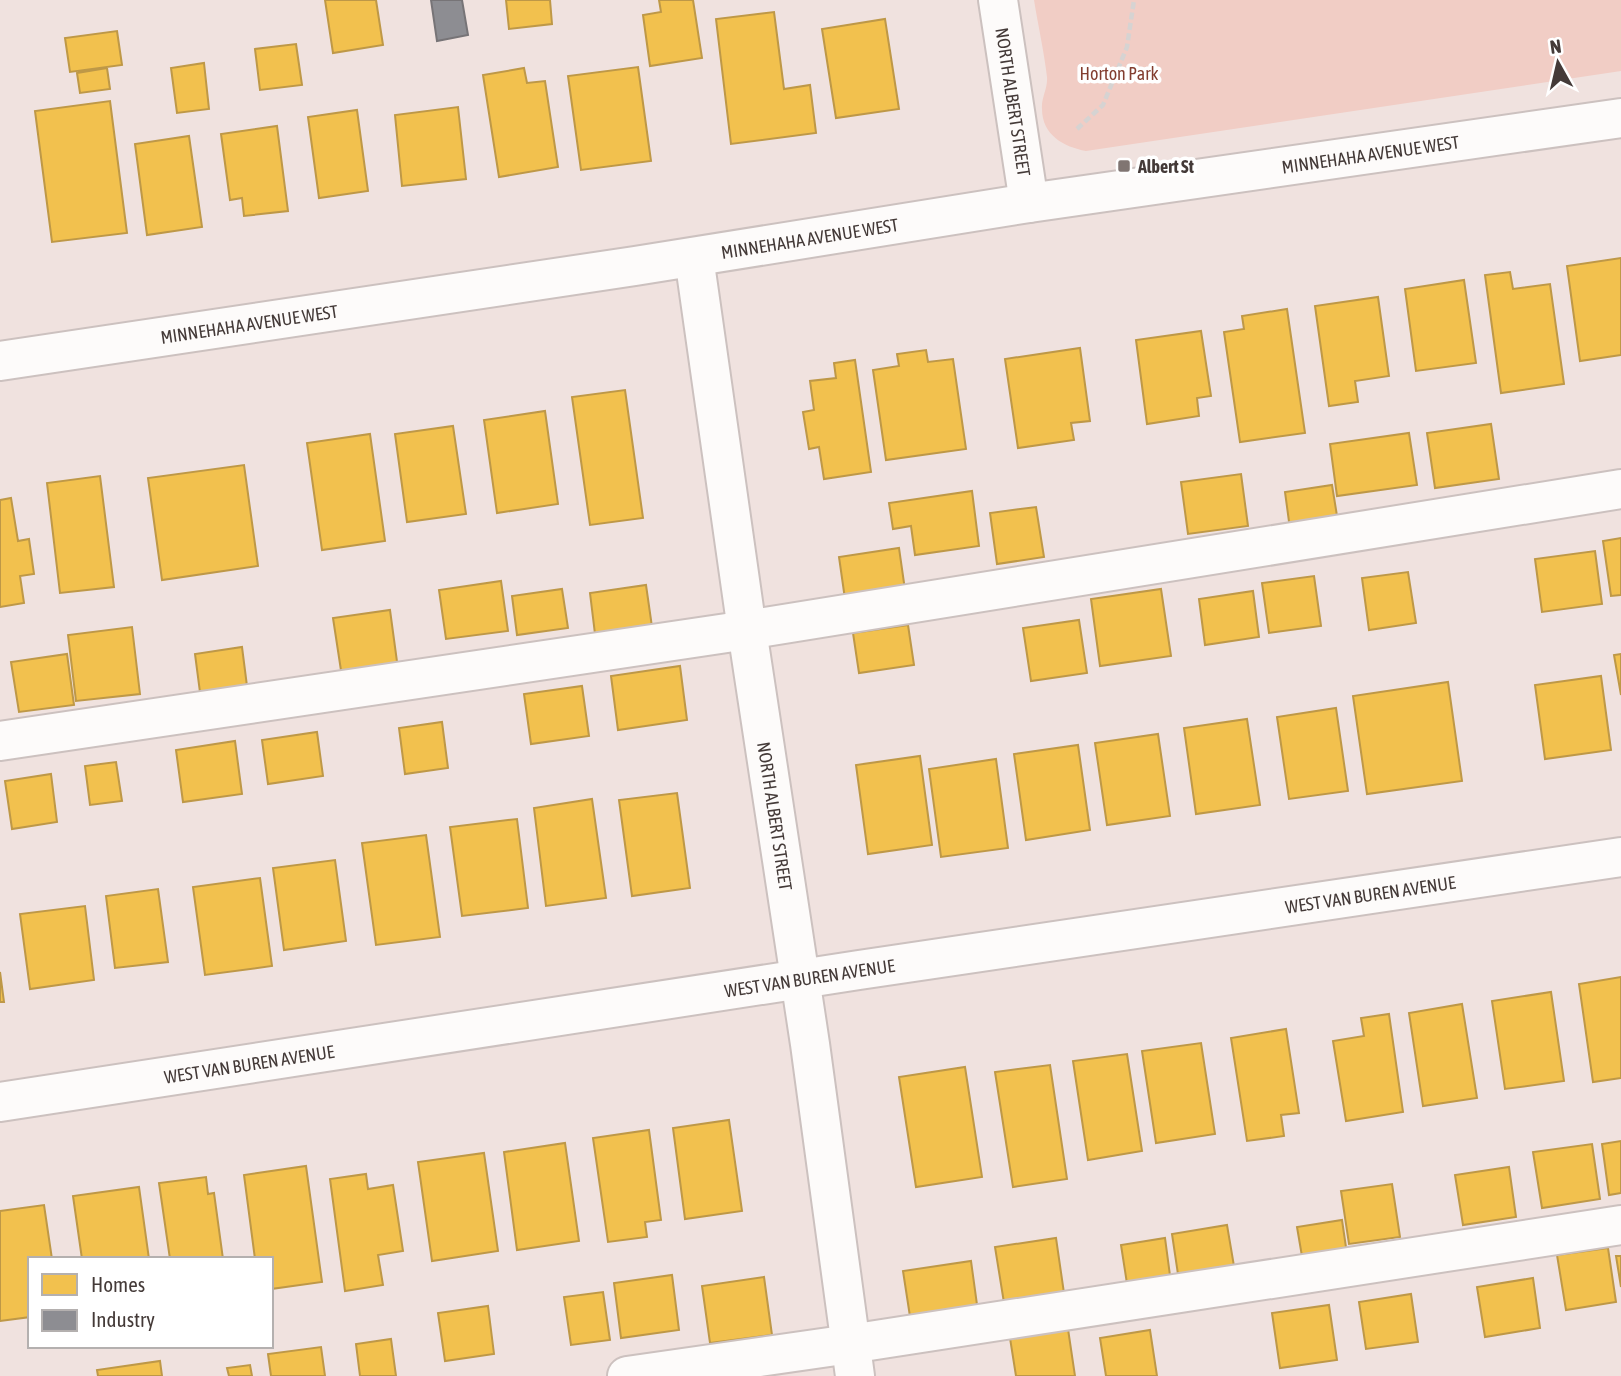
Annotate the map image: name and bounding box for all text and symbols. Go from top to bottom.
street label: NORTH ALBERT STREET [992,26,1035,178]
north arrow [1523,28,1593,98]
text: N [1549,34,1563,58]
park label: Horton Park [1080,63,1158,84]
street label: MINNEHAHA AVENUE WEST [1280,131,1461,177]
place label: Albert St [1137,156,1195,177]
marker: Albert St [1116,158,1132,174]
street label: MINNEHAHA AVENUE WEST [720,214,900,263]
street label: MINNEHAHA AVENUE WEST [159,300,339,347]
street label: NORTH ALBERT STREET [754,740,797,892]
street label: WEST VAN BUREN AVENUE [1284,871,1457,917]
street label: WEST VAN BUREN AVENUE [723,954,896,1001]
street label: WEST VAN BUREN AVENUE [163,1040,336,1087]
legend [28,1257,273,1348]
text: Homes [91,1272,145,1296]
text: Industry [91,1307,155,1331]

